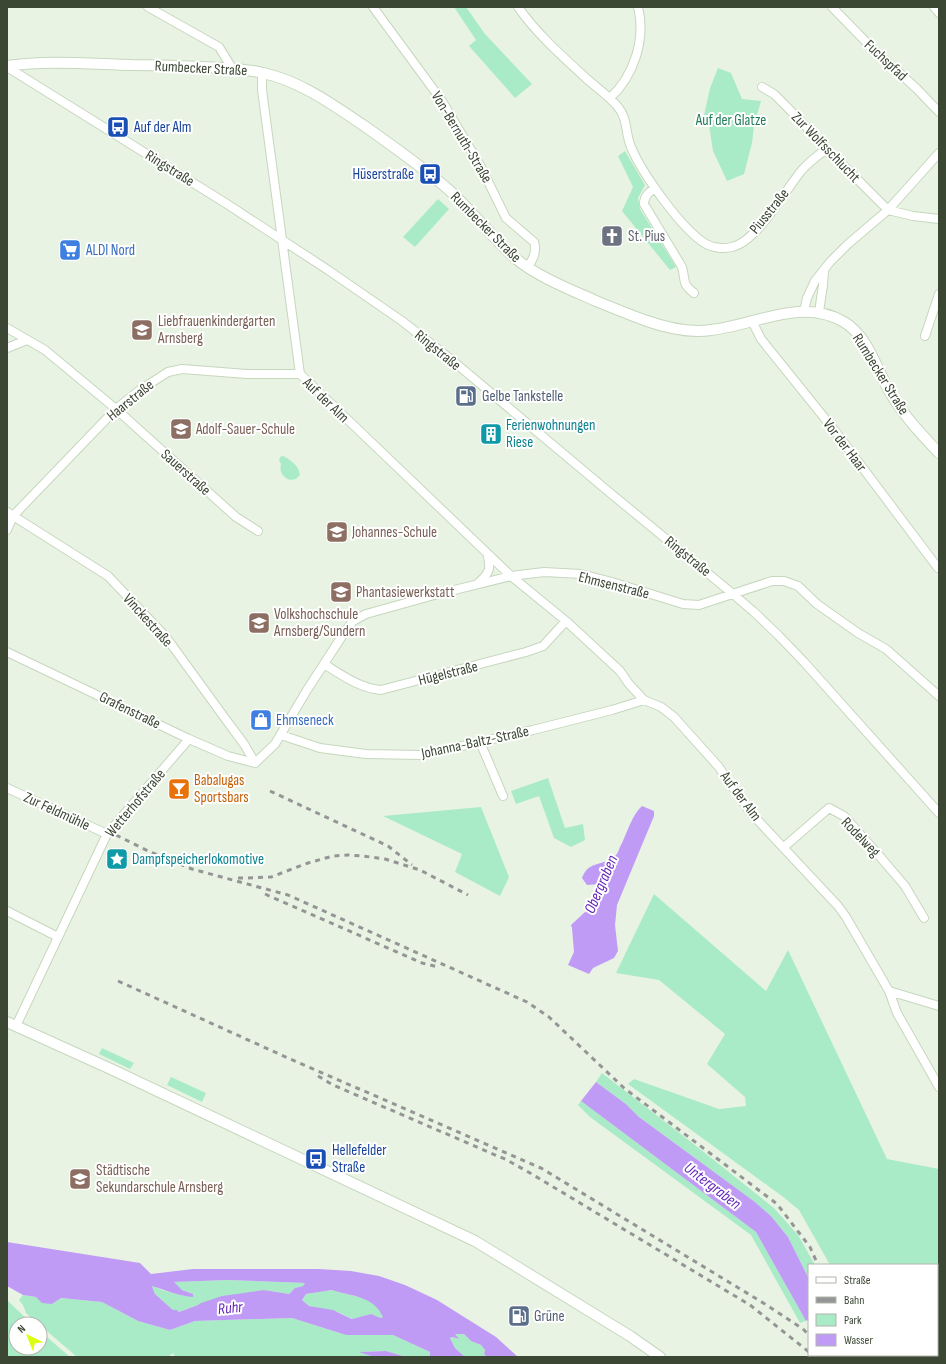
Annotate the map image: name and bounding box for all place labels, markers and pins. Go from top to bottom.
bus stop icon: Auf der Alm [105,114,131,140]
place label: Auf der Alm [133,118,191,137]
bus stop icon: Hüserstraße [417,161,443,187]
place label: Hüserstraße [352,165,414,184]
church icon: St. Pius [599,223,625,249]
place label: St. Pius [628,227,665,246]
supermarket icon: ALDI Nord [57,237,83,263]
place label: ALDI Nord [85,241,135,260]
place label: Liebfrauenkindergarten Arnsberg [157,312,276,348]
school or university icon: Liebfrauenkindergarten Arnsberg [129,317,155,343]
fuel station icon: Gelbe Tankstelle [453,383,479,409]
place label: Gelbe Tankstelle [482,387,563,406]
school or university icon: Adolf-Sauer-Schule [168,416,194,442]
place label: Ferienwohnungen Riese [506,416,596,452]
place label: Adolf-Sauer-Schule [195,420,295,439]
building icon: Ferienwohnungen Riese [478,421,504,447]
school or university icon: Johannes-Schule [324,519,350,545]
place label: Johannes-Schule [351,523,437,542]
school or university icon: Phantasiewerkstatt [328,579,354,605]
place label: Phantasiewerkstatt [356,583,455,602]
place label: Volkshochschule Arnsberg/Sundern [273,605,365,641]
school or university icon: Volkshochschule Arnsberg/Sundern [246,610,272,636]
shop icon: Ehmseneck [248,707,274,733]
place label: Ehmseneck [276,711,334,730]
place label: Babalugas Sportsbars [194,771,249,807]
bar icon: Babalugas Sportsbars [166,776,192,802]
place icon: Dampfspeicherlokomotive [104,846,130,872]
place label: Dampfspeicherlokomotive [132,850,264,869]
place label: Hellefelder Straße [332,1141,387,1177]
bus stop icon: Hellefelder Straße [303,1146,329,1172]
place label: Städtische Sekundarschule Arnsberg [96,1161,223,1197]
school or university icon: Städtische Sekundarschule Arnsberg [67,1166,93,1192]
fuel station icon: Grüne [506,1303,532,1329]
place label: Grüne [534,1307,565,1326]

